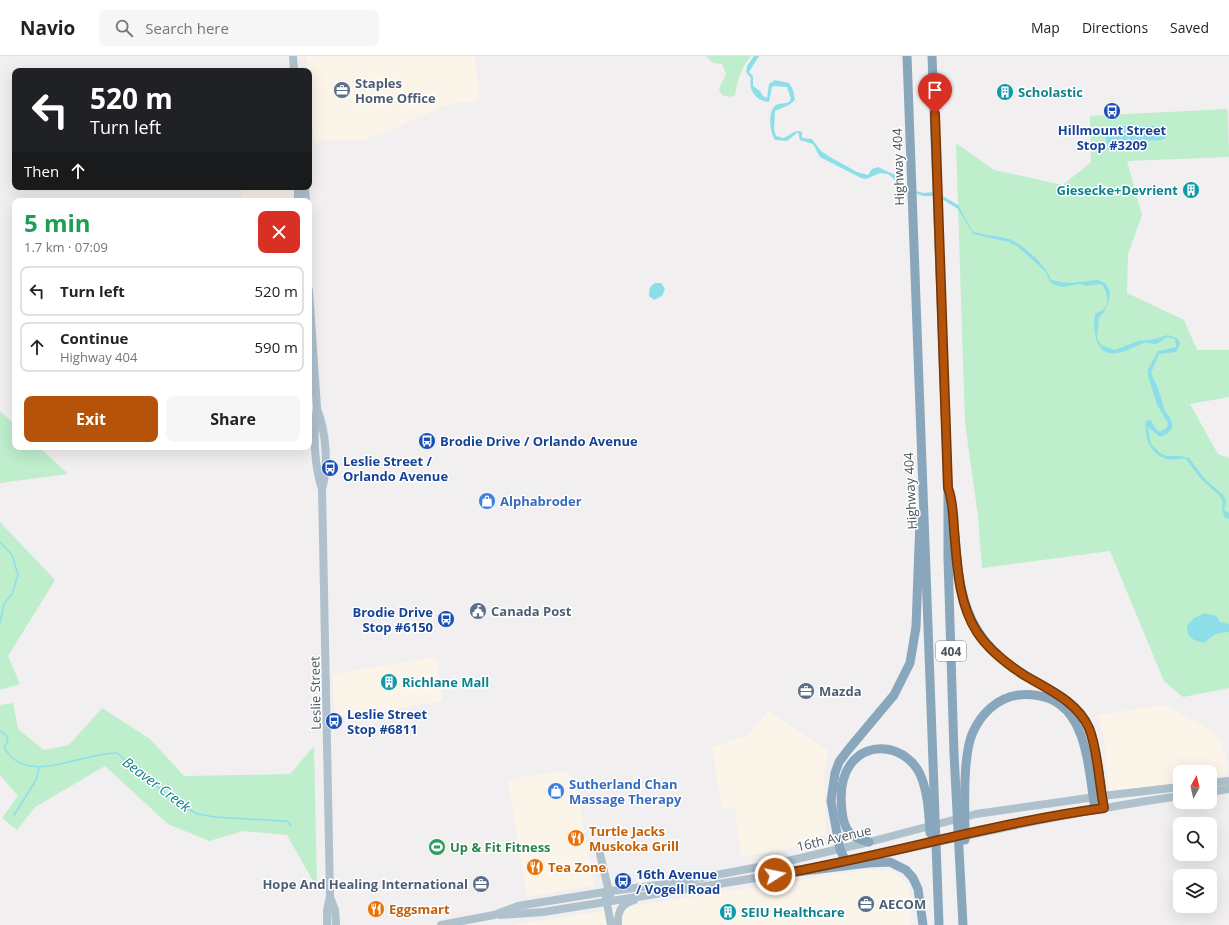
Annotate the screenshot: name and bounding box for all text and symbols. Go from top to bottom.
search box [99,10,379,46]
text: Navio [20,15,75,41]
icon: search [113,17,135,39]
text: Search here [145,18,229,38]
text: Map [1031,18,1060,37]
text: Directions [1082,18,1148,37]
text: Saved [1170,18,1209,37]
pin [918,73,952,114]
place label: Staples Home Office [355,74,436,107]
text: 520 m [90,79,173,117]
icon: arrive [924,79,946,101]
office icon: Staples Home Office [332,80,352,100]
building icon: Scholastic [995,82,1015,102]
place label: Scholastic [1018,83,1083,101]
icon: left [24,84,76,136]
bus stop icon: Hillmount Street Stop #3209 [1102,101,1122,121]
text: Turn left [90,115,161,139]
place label: Hillmount Street Stop #3209 [1058,121,1167,154]
street label: Highway 404 [888,127,908,206]
icon: ahead [67,160,89,182]
text: Then [24,161,59,181]
building icon: Giesecke+Devrient [1181,180,1201,200]
place label: Giesecke+Devrient [1056,181,1178,199]
text: 5 min [24,206,91,239]
button: close [258,211,300,253]
text: 1.7 km · 07:09 [24,238,108,256]
icon: left [26,280,48,302]
text: Turn left [60,281,125,301]
text: 520 m [254,281,298,301]
text: Continue [60,328,128,348]
icon: ahead [26,336,48,358]
text: 590 m [254,337,298,357]
text: Highway 404 [60,348,137,366]
button: Exit [24,396,158,442]
button: Share [166,396,300,442]
bus stop icon: Brodie Drive / Orlando Avenue [417,431,437,451]
place label: Brodie Drive / Orlando Avenue [440,432,638,450]
street label: Highway 404 [899,451,921,530]
place label: Leslie Street / Orlando Avenue [343,452,448,485]
bus stop icon: Leslie Street / Orlando Avenue [320,458,340,478]
shop icon: Alphabroder [477,491,497,511]
place label: Alphabroder [500,492,582,510]
public building icon: Canada Post [468,601,488,621]
place label: Canada Post [491,602,572,620]
place label: Brodie Drive Stop #6150 [352,603,433,636]
bus stop icon: Brodie Drive Stop #6150 [436,609,456,629]
road number: 404 [936,641,966,661]
street label: Leslie Street [305,656,325,730]
building icon: Richlane Mall [379,672,399,692]
place label: Richlane Mall [402,673,489,691]
office icon: Mazda [796,681,816,701]
place label: Mazda [819,682,862,700]
place label: Leslie Street Stop #6811 [347,705,428,738]
bus stop icon: Leslie Street Stop #6811 [324,711,344,731]
water label: Beaver Creek [119,752,196,816]
north arrow [1173,765,1217,809]
map controls [1173,765,1217,913]
place label: Sutherland Chan Massage Therapy [569,775,682,808]
shop icon: Sutherland Chan Massage Therapy [546,781,566,801]
button: search [1173,817,1217,861]
street label: 16th Avenue [795,821,873,855]
place label: Turtle Jacks Muskoka Grill [589,822,679,855]
restaurant icon: Turtle Jacks Muskoka Grill [566,828,586,848]
sports icon: Up & Fit Fitness [427,837,447,857]
place label: Up & Fit Fitness [450,838,551,856]
position arrow [754,854,796,896]
restaurant icon: Tea Zone [525,857,545,877]
place label: Tea Zone [548,858,607,876]
place label: 16th Avenue / Vogell Road [636,865,720,898]
button: layers [1173,869,1217,913]
bus stop icon: 16th Avenue / Vogell Road [613,871,633,891]
office icon: Hope And Healing International [471,874,491,894]
place label: Hope And Healing International [262,875,468,893]
office icon: AECOM [856,894,876,914]
place label: AECOM [879,895,926,913]
restaurant icon: Eggsmart [366,899,386,919]
place label: Eggsmart [389,900,450,918]
building icon: SEIU Healthcare [718,902,738,922]
place label: SEIU Healthcare [741,903,845,921]

